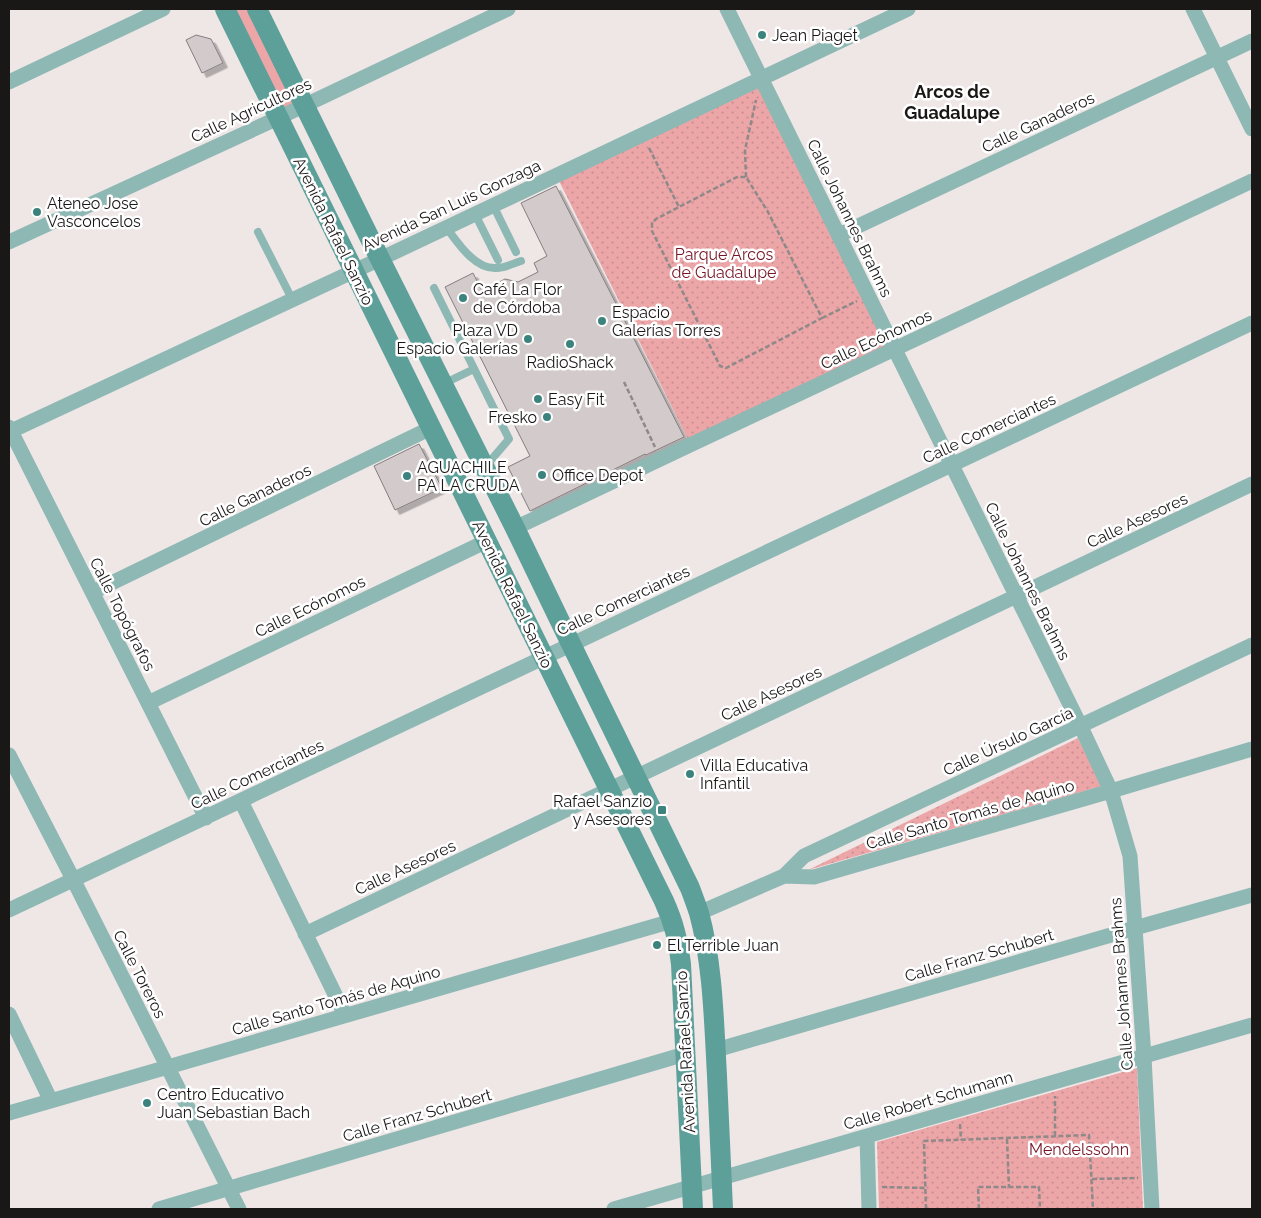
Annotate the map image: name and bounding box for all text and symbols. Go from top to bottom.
place label: Jean Piaget [772,26,858,45]
marker: Jean Piaget [756,29,768,41]
street label: Calle Agricultores [188,74,315,147]
district label: Arcos de Guadalupe [904,81,1000,123]
street label: Calle Ganaderos [979,88,1098,157]
street label: Calle Johannes Brahms [803,136,896,300]
street label: Avenida Rafael Sanzio [289,154,378,308]
street label: Avenida San Luis Gonzaga [359,156,544,255]
place label: Ateneo Jose Vasconcelos [47,194,141,231]
marker: Ateneo Jose Vasconcelos [31,206,43,218]
park label: Parque Arcos de Guadalupe [672,245,776,282]
place label: Café La Flor de Córdoba [473,280,563,317]
marker: Café La Flor de Córdoba [457,292,469,304]
place label: Espacio Galerías Torres [612,303,721,340]
street label: Calle Ecónomos [818,305,935,374]
marker: Espacio Galerías Torres [596,315,608,327]
place label: Plaza VD Espacio Galerías [397,321,518,358]
marker: Plaza VD Espacio Galerías [522,333,534,345]
marker: RadioShack [564,338,576,350]
place label: RadioShack [527,353,614,372]
street label: Calle Comerciantes [920,389,1059,468]
place label: Easy Fit [548,390,605,409]
marker: Easy Fit [532,393,544,405]
place label: Fresko [488,408,537,427]
marker: Fresko [541,411,553,423]
place label: AGUACHILE PA LA CRUDA [417,458,520,495]
street label: Calle Ganaderos [196,460,314,531]
place label: Office Depot [552,466,644,485]
marker: Office Depot [536,469,548,481]
marker: AGUACHILE PA LA CRUDA [401,470,413,482]
street label: Calle Asesores [1084,489,1191,552]
street label: Calle Johannes Brahms [981,499,1074,663]
street label: Avenida Rafael Sanzio [468,517,557,671]
street label: Calle Topógrafos [86,554,159,674]
street label: Calle Comerciantes [554,561,693,640]
street label: Calle Ecónomos [252,571,369,641]
street label: Calle Asesores [718,662,825,725]
street label: Calle Úrsulo García [940,702,1076,780]
street label: Calle Comerciantes [188,735,327,814]
place label: Villa Educativa Infantil [700,756,808,793]
marker: Villa Educativa Infantil [684,768,696,780]
street label: Calle Santo Tomás de Aquino [864,776,1076,853]
place label: Rafael Sanzio y Asesores [553,792,652,829]
marker: Rafael Sanzio y Asesores [656,804,668,816]
street label: Calle Asesores [352,836,459,899]
street label: Calle Johannes Brahms [1106,897,1137,1071]
street label: Calle Franz Schubert [903,925,1056,986]
street label: Calle Toreros [109,927,170,1022]
place label: El Terrible Juan [667,936,779,955]
marker: El Terrible Juan [651,939,663,951]
street label: Calle Santo Tomás de Aquino [230,962,442,1039]
street label: Avenida Rafael Sanzio [672,970,699,1134]
street label: Calle Robert Schumann [841,1067,1015,1134]
place label: Centro Educativo Juan Sebastian Bach [157,1085,310,1122]
street label: Calle Franz Schubert [341,1085,494,1146]
marker: Centro Educativo Juan Sebastian Bach [141,1097,153,1109]
park label: Mendelssohn [1029,1140,1129,1159]

